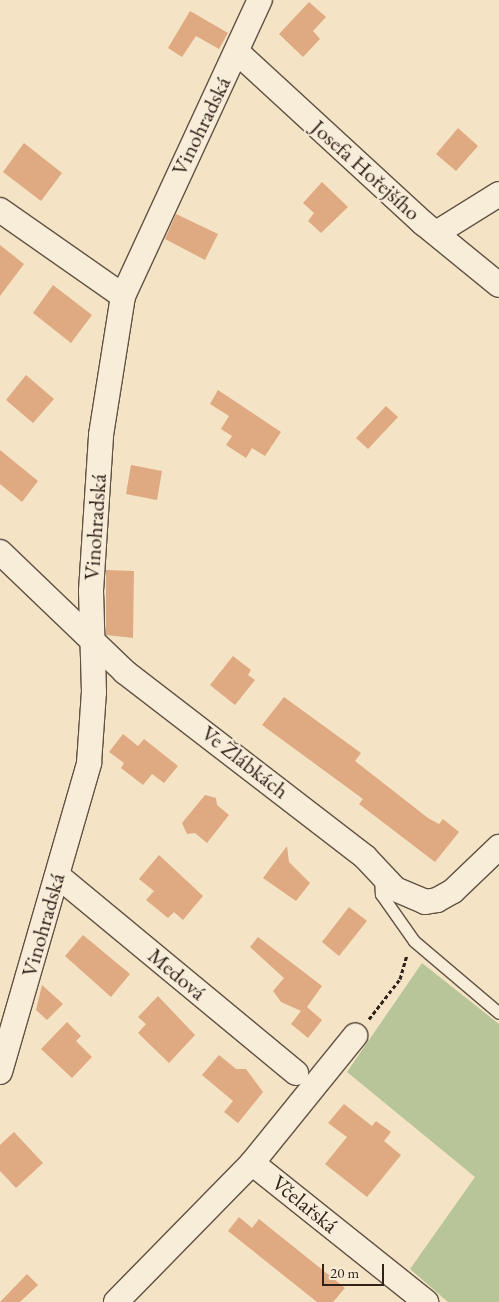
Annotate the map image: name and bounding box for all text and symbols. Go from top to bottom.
street label: Vinohradská [166,72,236,180]
street label: Josefa Hořejšího [306,114,426,226]
street label: Vinohradská [78,473,112,581]
street label: Ve Žlábkách [196,720,294,804]
street label: Vinohradská [16,870,70,980]
street label: Medová [143,942,211,1006]
street label: Včelařská [267,1169,343,1239]
scale bar [324,1254,386,1286]
text: 20 m [330,1263,359,1282]

